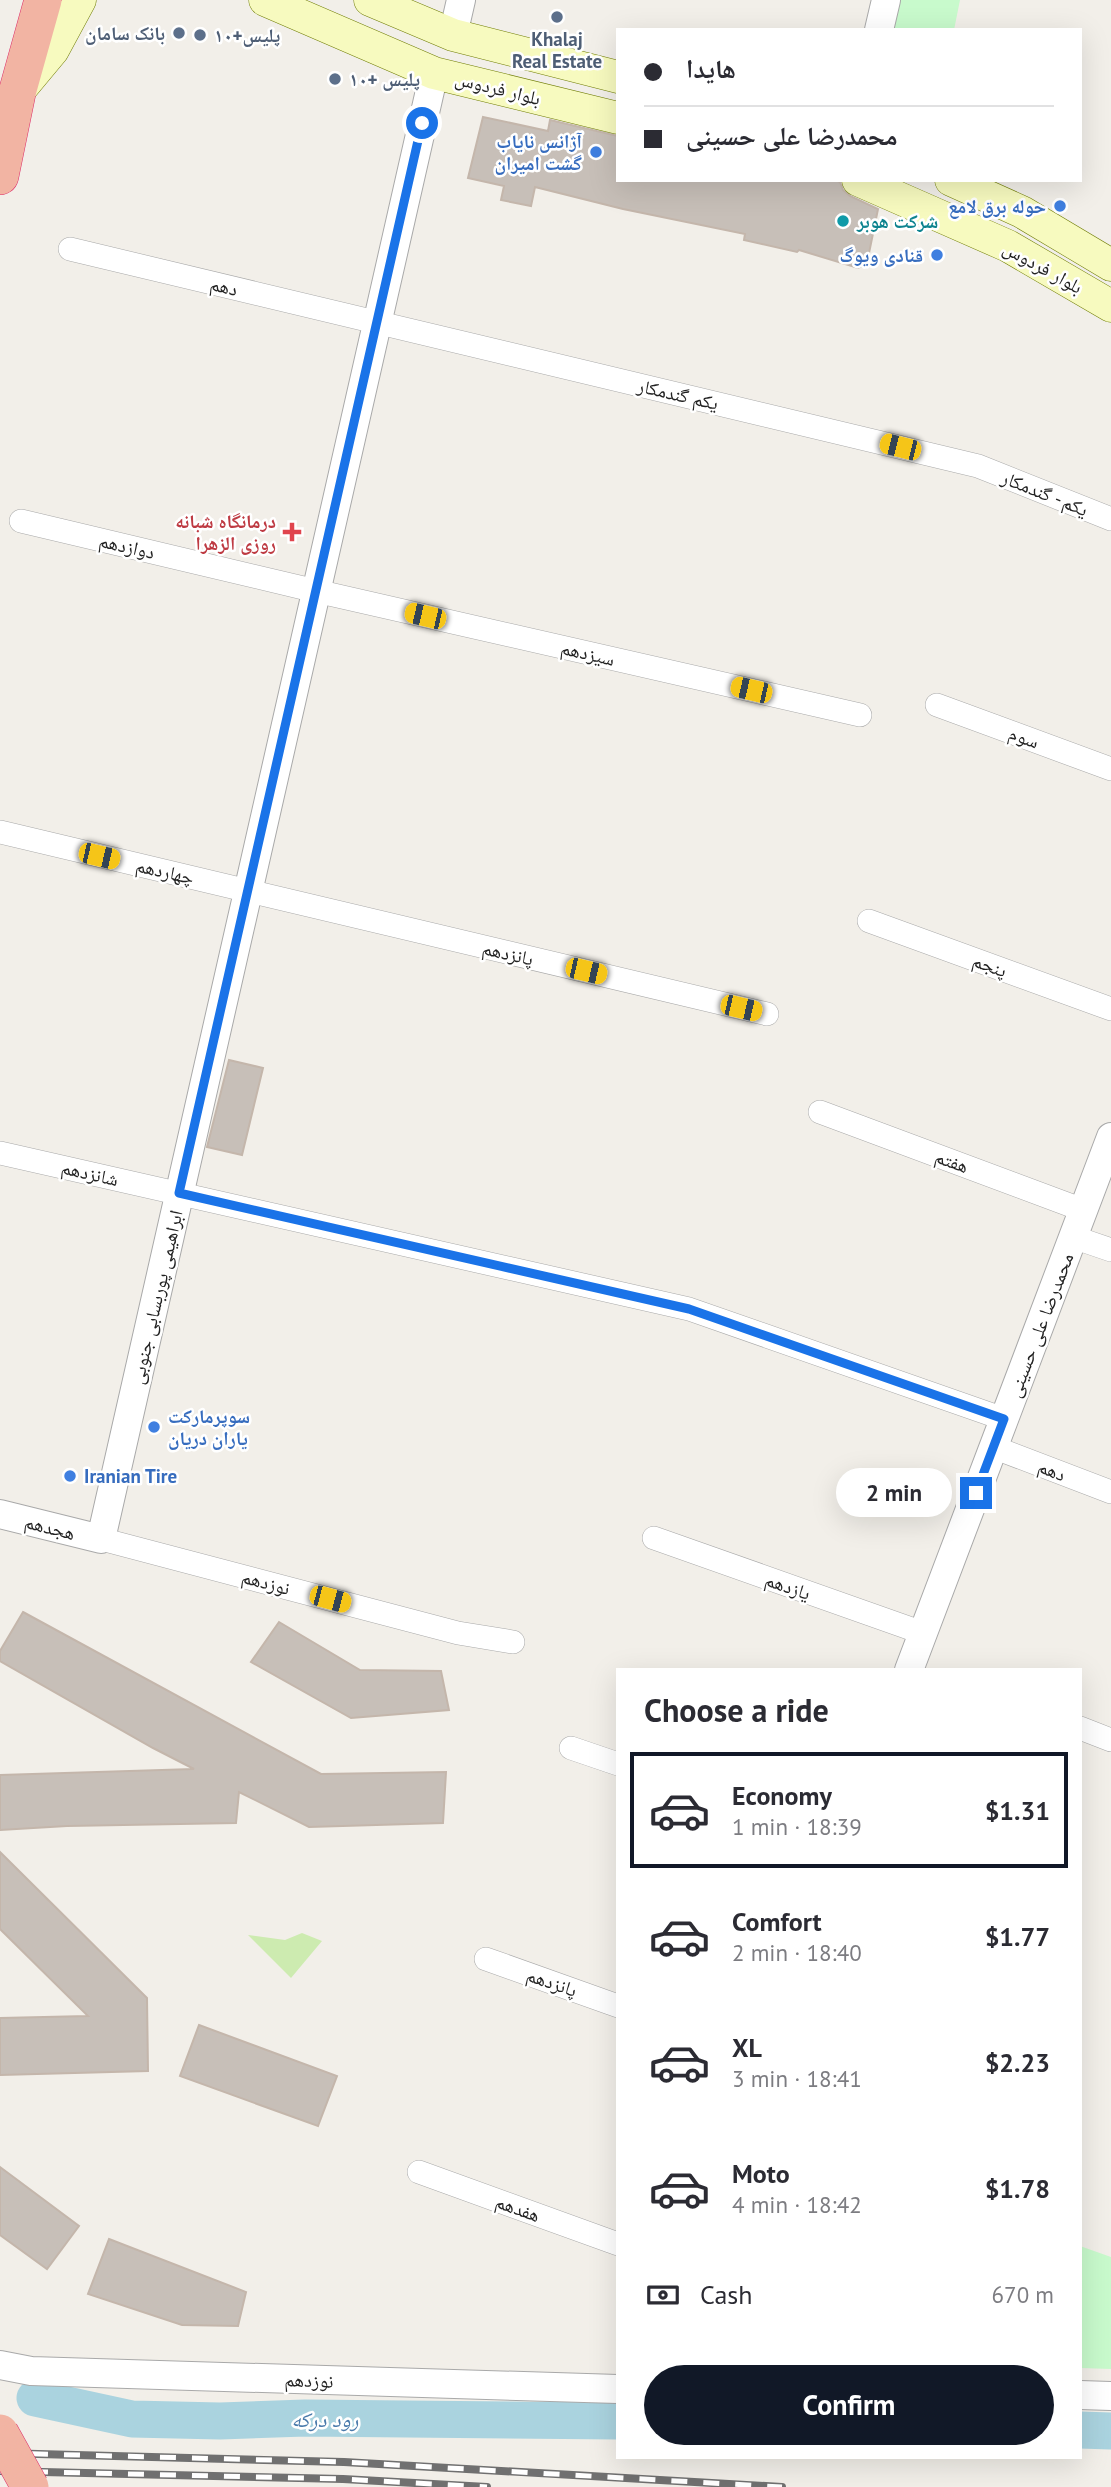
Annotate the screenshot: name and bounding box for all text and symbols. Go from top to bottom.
marker: Khalaj Real Estate [549,9,565,25]
place label: بانک سامان [85,21,165,45]
place label: پلیس+١٠ [214,23,281,47]
marker: بانک سامان [171,25,187,41]
marker: پلیس+١٠ [192,27,208,43]
place label: Khalaj Real Estate [512,27,602,73]
text: هایدا [686,52,736,85]
street label: بلوار فردوس [453,66,543,110]
place label: پلیس +۱۰ [349,67,420,91]
marker: پلیس +۱۰ [327,71,343,87]
route start [406,107,438,139]
text: محمدرضا علی حسینی [686,119,897,152]
place label: آژانس نایاب گشت امیران [494,129,583,175]
marker: آژانس نایاب گشت امیران [588,144,604,160]
place label: حوله برق لامع [948,194,1046,219]
marker: حوله برق لامع [1052,198,1068,214]
place label: شرکت هوبر [856,209,938,233]
marker: شرکت هوبر [835,213,851,229]
street label: بلوار فردوس [999,235,1087,299]
place label: قنادی ویوگ [839,243,923,267]
marker: قنادی ویوگ [929,247,945,263]
street label: دهم [208,271,240,302]
street label: یکم گندمکار [634,373,721,416]
car [878,432,923,462]
street label: یکم - گندمکار [997,464,1092,522]
place label: درمانگاه شبانه روزی الزهرا [175,509,276,555]
marker: درمانگاه شبانه روزی الزهرا [282,522,302,542]
street label: دوازدهم [97,528,157,565]
car [403,601,448,631]
street label: سیزدهم [558,635,617,672]
car [729,675,774,705]
street label: سوم [1005,720,1043,755]
car [77,841,122,871]
street label: چهاردهم [133,853,196,890]
street label: پانزدهم [480,935,536,971]
street label: پنجم [969,948,1010,983]
car [564,956,609,986]
car [719,993,764,1023]
street label: هفتم [932,1144,972,1179]
street label: شانزدهم [59,1155,121,1192]
street label: ابراهیمی پوربسابی جنوبی [124,1208,188,1386]
street label: محمدرضا علی حسینی [1001,1249,1079,1401]
place label: سوپرمارکت یاران دریان [168,1404,250,1450]
marker: سوپرمارکت یاران دریان [146,1419,162,1435]
street label: دهم [1034,1454,1069,1487]
place label: Iranian Tire [84,1464,177,1488]
marker: Iranian Tire [62,1468,78,1484]
callout: 2 min [836,1468,951,1518]
route end [960,1477,992,1509]
text: 2 min [866,1478,922,1507]
street label: هجدهم [22,1509,78,1546]
street label: نوزدهم [239,1564,293,1601]
street label: یازدهم [762,1567,814,1606]
car [307,1583,354,1615]
text: Choose a ride [644,1689,829,1731]
icon: car [648,1779,711,1842]
text: Economy [732,1779,832,1812]
text: $1.31 [985,1794,1050,1827]
text: 1 min · 18:39 [732,1812,862,1841]
icon: car [648,1905,711,1968]
text: Comfort [732,1905,822,1938]
text: $1.77 [985,1920,1050,1953]
text: 2 min · 18:40 [732,1938,862,1967]
street label: پانزدهم [523,1962,580,2003]
icon: car [648,2031,711,2094]
text: XL [732,2031,762,2064]
text: $2.23 [985,2046,1050,2079]
text: 3 min · 18:41 [732,2064,862,2093]
icon: car [648,2157,711,2220]
text: Moto [732,2157,790,2190]
text: $1.78 [985,2172,1050,2205]
street label: هفدهم [492,2189,544,2228]
text: 4 min · 18:42 [732,2190,862,2219]
icon: cash [644,2276,682,2314]
text: Cash [700,2278,752,2311]
text: 670 m [992,2280,1054,2309]
button: Confirm [644,2365,1054,2445]
street label: نوزدهم [284,2367,334,2394]
water label: رود درکه [291,2406,359,2433]

